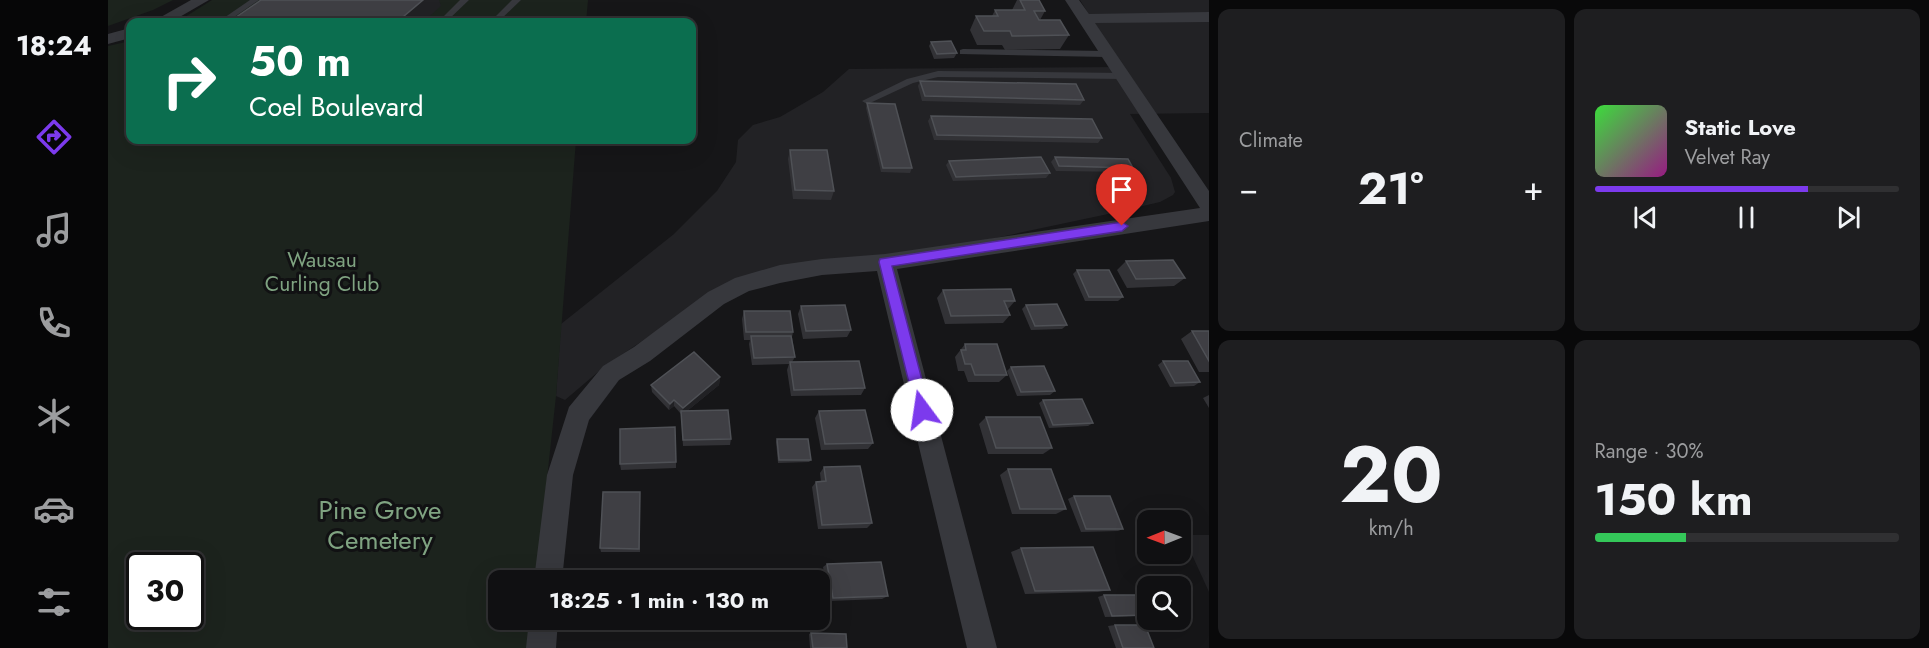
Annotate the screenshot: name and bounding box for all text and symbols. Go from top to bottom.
text: 18:24 [16,26,92,65]
text: 50 m [249,31,351,92]
icon: right [150,42,228,120]
text: Coel Boulevard [249,87,424,126]
text: Static Love [1685,111,1796,143]
icon: directions [33,116,75,158]
text: Climate [1239,126,1303,155]
text: Velvet Ray [1685,143,1770,172]
text: 21° [1358,156,1424,221]
pin [1096,164,1147,226]
text: − [1239,165,1258,212]
text: + [1523,165,1543,212]
icon: arrive [1105,173,1138,206]
icon: previous [1629,201,1662,234]
icon: pause [1730,201,1763,234]
icon: next [1832,201,1865,234]
icon: music [33,209,75,251]
park label: Wausau Curling Club [265,245,379,299]
icon: phone [33,302,75,344]
position arrow [890,378,954,442]
icon: climate [33,395,75,437]
text: 20 [1340,419,1443,531]
text: Range · 30% [1595,437,1703,466]
text: 150 km [1595,467,1753,532]
icon: car [33,488,75,530]
park label: Pine Grove Cemetery [319,491,441,559]
north arrow [1137,510,1191,564]
map controls [1137,510,1191,630]
text: km/h [1369,514,1414,543]
speed limit sign: 30 [126,552,204,630]
button: search [1137,576,1191,630]
icon: filters [33,581,75,623]
text: 18:25 · 1 min · 130 m [549,584,769,616]

